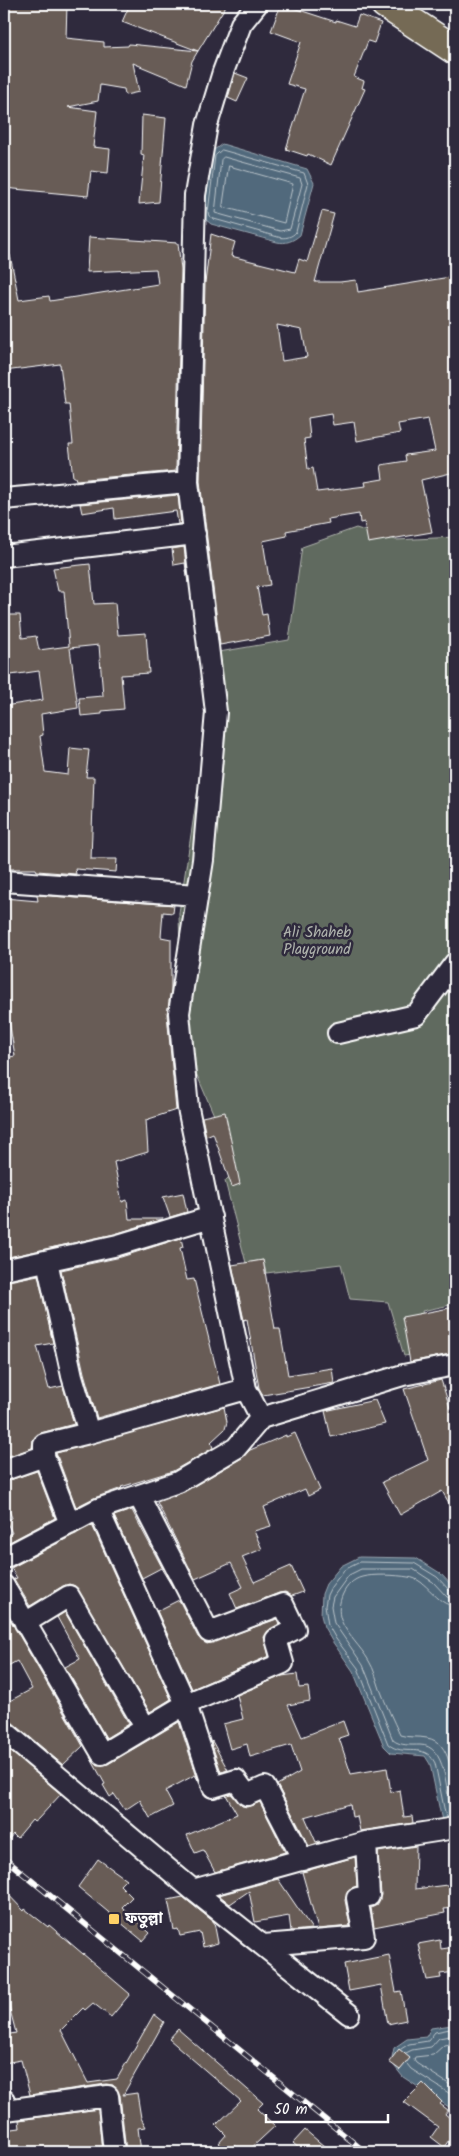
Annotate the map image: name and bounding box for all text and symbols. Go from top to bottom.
park label: Ali Shaheb Playground [283,921,351,962]
place label: ফতুল্লা [124,1907,163,1931]
marker: ফতুল্লা [107,1912,121,1926]
scale bar [266,2091,389,2123]
text: 50 m [274,2098,308,2122]

